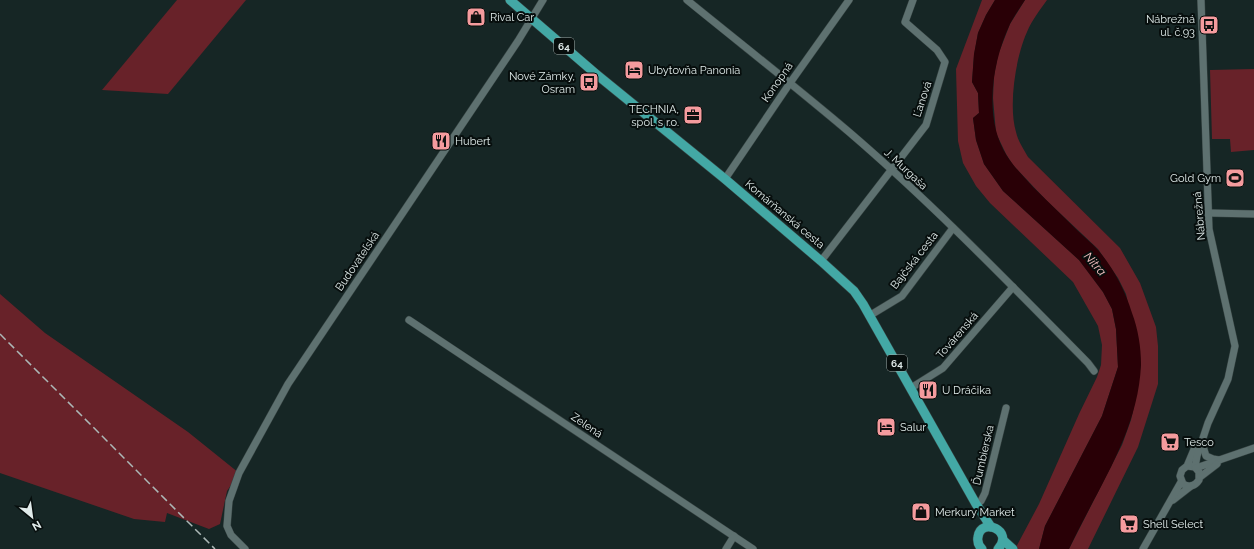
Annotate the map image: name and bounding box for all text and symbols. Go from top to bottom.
shop icon: Rival Car [465,6,487,28]
place label: Rival Car [490,11,534,24]
place label: Nábrežná ul. č.93 [1146,13,1195,39]
bus stop icon: Nábrežná ul. č.93 [1198,14,1220,36]
road number: 64 [554,38,574,54]
hotel icon: Ubytovňa Panonia [623,59,645,81]
street label: Konopná [759,60,796,105]
place label: Ubytovňa Panonia [648,64,740,77]
place label: Nové Zámky, Osram [509,70,575,96]
bus stop icon: Nové Zámky, Osram [578,71,600,93]
street label: Ľanová [911,80,934,119]
place label: TECHNIA, spol. s r.o. [629,103,679,129]
office icon: TECHNIA, spol. s r.o. [682,104,704,126]
restaurant icon: Hubert [430,130,452,152]
place label: Hubert [455,135,491,148]
street label: J. Murgaša [881,146,930,193]
sports icon: Gold Gym [1224,167,1246,189]
place label: Gold Gym [1170,172,1221,185]
street label: Komárňanská cesta [742,177,827,251]
street label: Nábrežná [1191,191,1208,241]
street label: Budovateľská [333,229,382,293]
street label: Bajčská cesta [888,229,941,292]
water label: Nitra [1081,249,1109,279]
street label: Továrenská [934,309,981,361]
road number: 64 [887,355,907,371]
restaurant icon: U Dráčika [917,379,939,401]
place label: U Dráčika [942,384,991,397]
street label: Zelená [569,410,605,441]
hotel icon: Salur [875,416,897,438]
place label: Salur [900,421,926,434]
street label: Ďumbierska [969,424,997,486]
supermarket icon: Tesco [1159,431,1181,453]
place label: Tesco [1184,436,1214,449]
north arrow [12,497,52,537]
shop icon: Merkury Market [910,501,932,523]
place label: Merkury Market [935,506,1015,519]
supermarket icon: Shell Select [1118,513,1140,535]
text: N [30,518,43,533]
place label: Shell Select [1143,518,1204,531]

